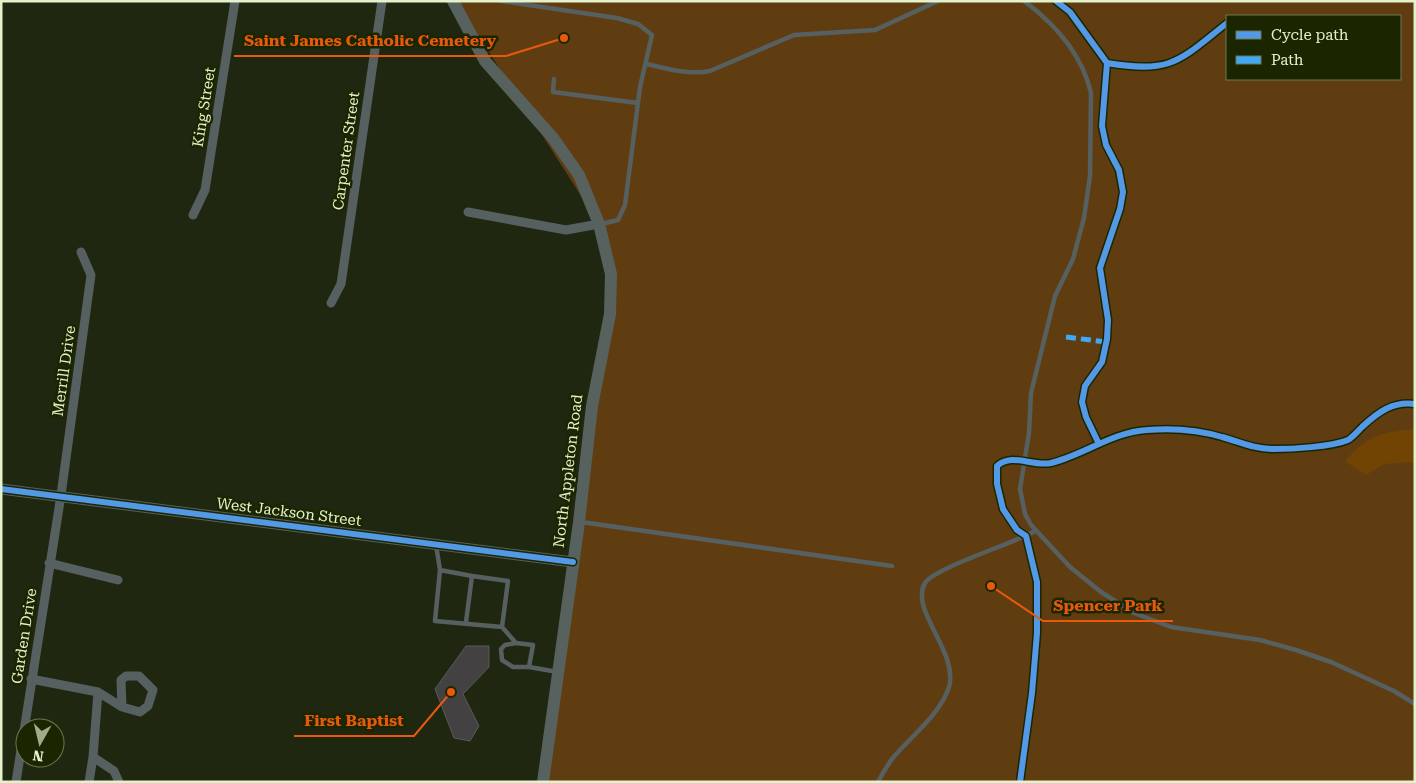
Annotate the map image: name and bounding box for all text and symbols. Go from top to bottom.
legend [1226,15,1401,80]
callout: Saint James Catholic Cemetery [234,25,506,56]
text: Cycle path [1271,26,1349,44]
text: Saint James Catholic Cemetery [244,31,496,50]
text: Path [1271,51,1304,69]
street label: King Street [189,65,219,148]
street label: Carpenter Street [329,90,363,211]
street label: Merrill Drive [49,324,79,418]
street label: North Appleton Road [550,393,586,549]
street label: West Jackson Street [215,494,363,530]
street label: Garden Drive [8,587,40,685]
callout: Spencer Park [1043,590,1173,621]
text: Spencer Park [1053,596,1163,615]
callout: First Baptist [294,705,414,736]
text: First Baptist [304,711,404,730]
north arrow [15,718,65,768]
text: N [32,747,45,765]

